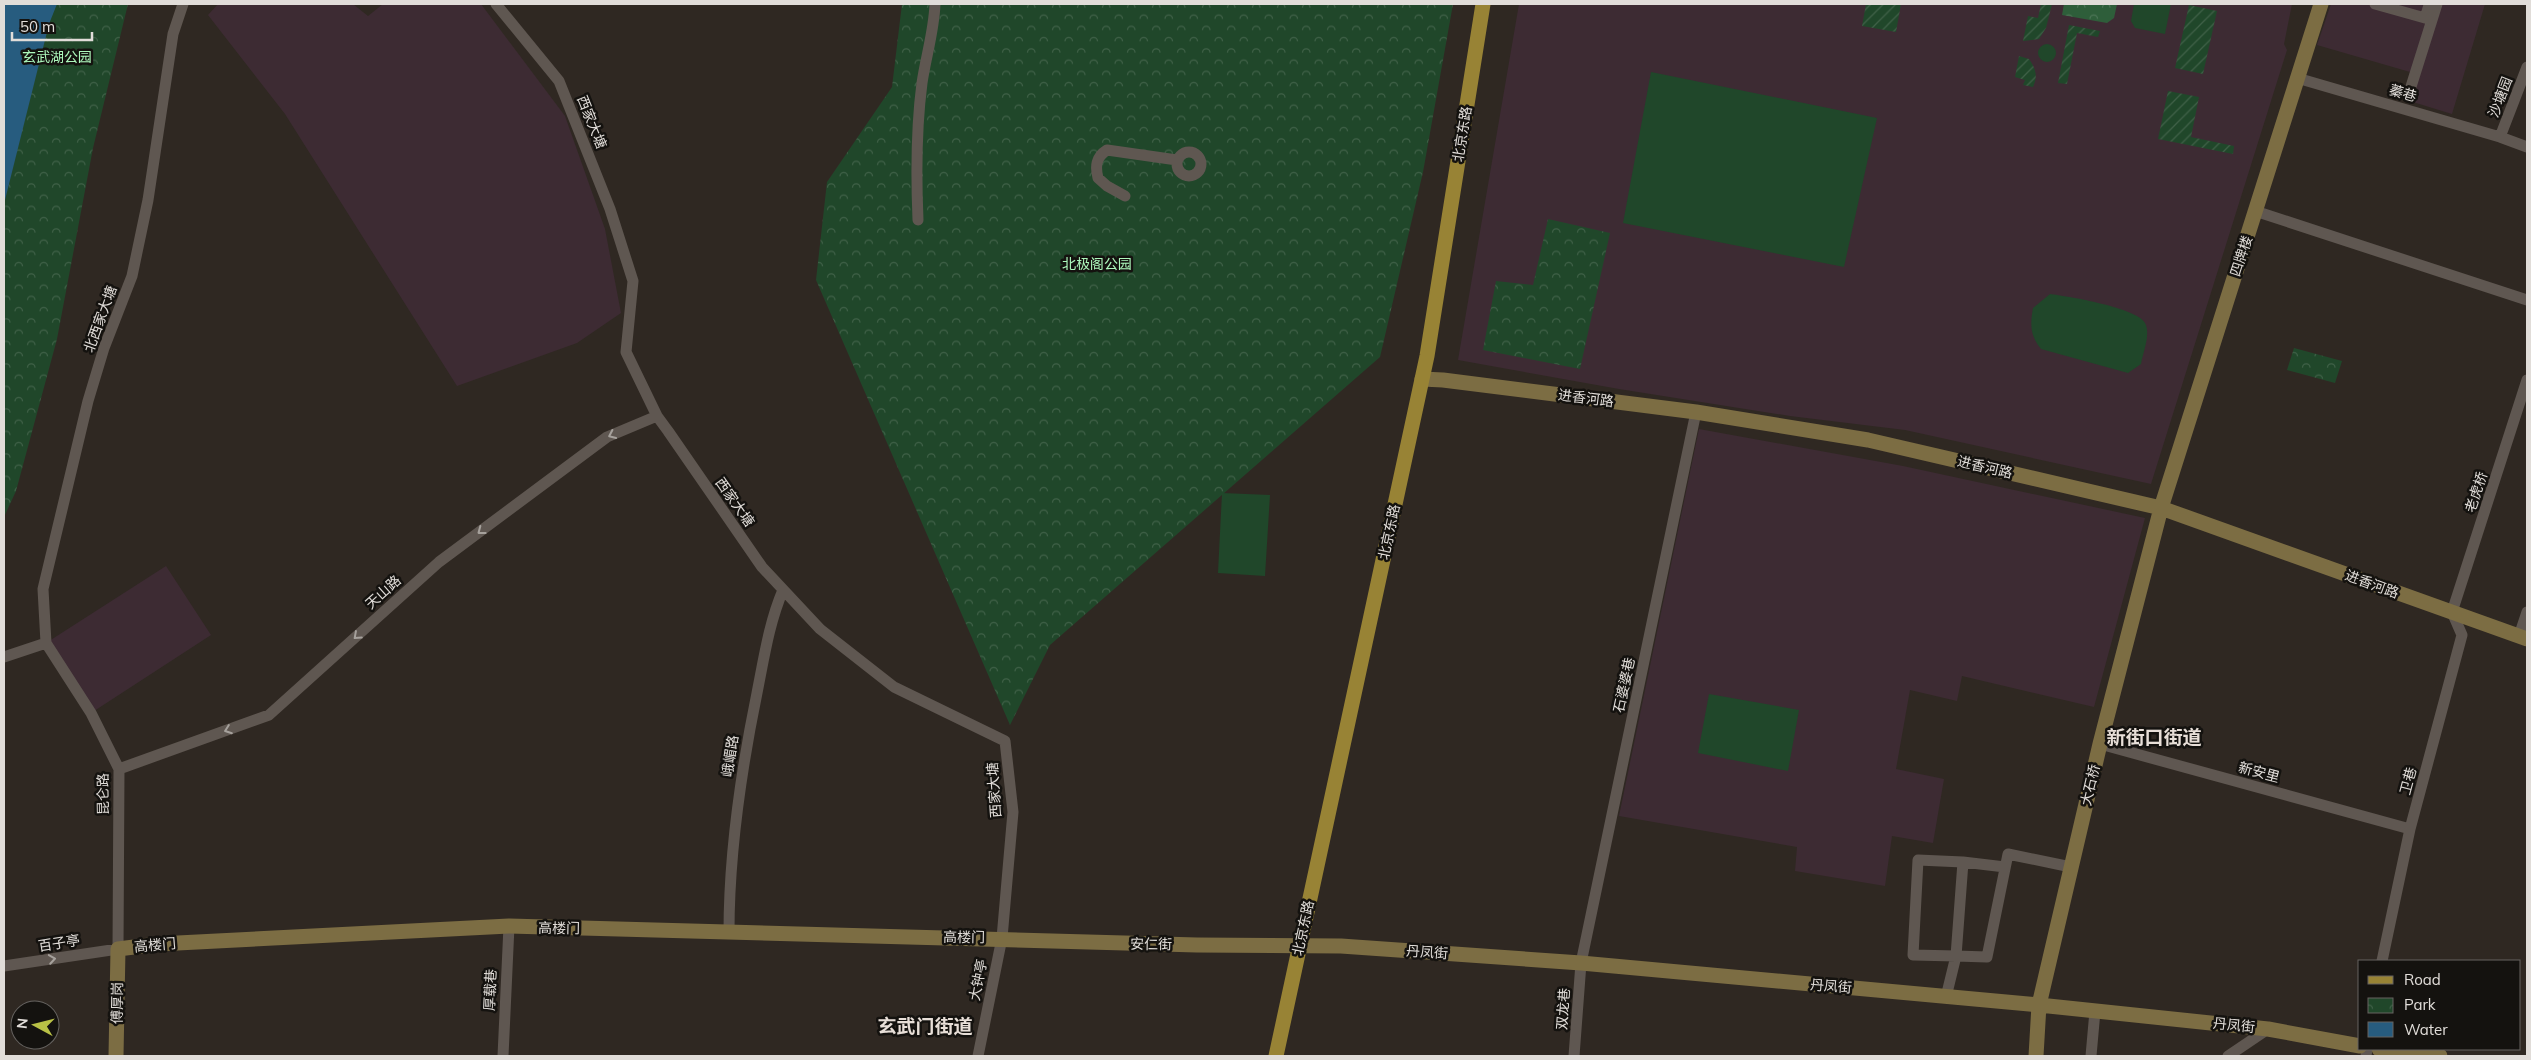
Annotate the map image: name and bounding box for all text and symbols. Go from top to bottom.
scale bar [12,10,92,42]
text: 50 m [20,17,55,36]
park label: 玄武湖公园 [22,48,92,66]
street label: 沙塘园 [2484,74,2516,120]
street label: 蓁巷 [2387,80,2419,106]
street label: 西家大塘 [573,93,611,151]
street label: 北京东路 [1449,105,1475,163]
street label: 四牌楼 [2226,233,2256,279]
park label: 北极阁公园 [1062,255,1132,273]
street label: 北西家大塘 [80,283,120,355]
street label: 进香河路 [1557,386,1615,410]
one-way arrow [609,429,618,439]
street label: 进香河路 [1956,452,2014,482]
street label: 老虎桥 [2461,469,2491,515]
street label: 西家大塘 [712,474,758,530]
street label: 北京东路 [1374,503,1404,561]
one-way arrow [477,525,487,534]
street label: 进香河路 [2343,566,2401,602]
street label: 天山路 [361,571,405,613]
one-way arrow [354,630,363,639]
street label: 石婆婆巷 [1609,656,1639,714]
one-way arrow [224,724,233,734]
district label: 新街口街道 [2106,725,2202,749]
street label: 峨嵋路 [718,734,742,778]
street label: 新安里 [2236,758,2282,786]
street label: 西家大塘 [983,761,1005,819]
street label: 大石桥 [2077,763,2103,807]
street label: 卫巷 [2396,765,2420,797]
street label: 昆仑路 [94,773,112,815]
street label: 北京东路 [1288,899,1318,957]
street label: 高楼门 [538,919,580,937]
street label: 高楼门 [943,928,985,946]
street label: 百子亭 [37,931,81,955]
street label: 高楼门 [133,934,177,956]
street label: 安仁街 [1130,935,1172,953]
street label: 丹凤街 [1405,942,1449,962]
one-way arrow [48,954,56,965]
street label: 大钟亭 [965,958,991,1002]
legend [2358,960,2521,1050]
street label: 厚载巷 [480,969,500,1011]
text: Road [2404,970,2441,989]
street label: 丹凤街 [1809,975,1853,997]
street label: 傅厚岗 [108,982,126,1024]
street label: 双龙巷 [1553,987,1573,1031]
text: Park [2404,995,2436,1014]
north arrow [10,1000,60,1050]
district label: 玄武门街道 [877,1014,973,1038]
street label: 丹凤街 [2212,1014,2256,1036]
text: N [13,1017,32,1030]
text: Water [2404,1020,2448,1039]

